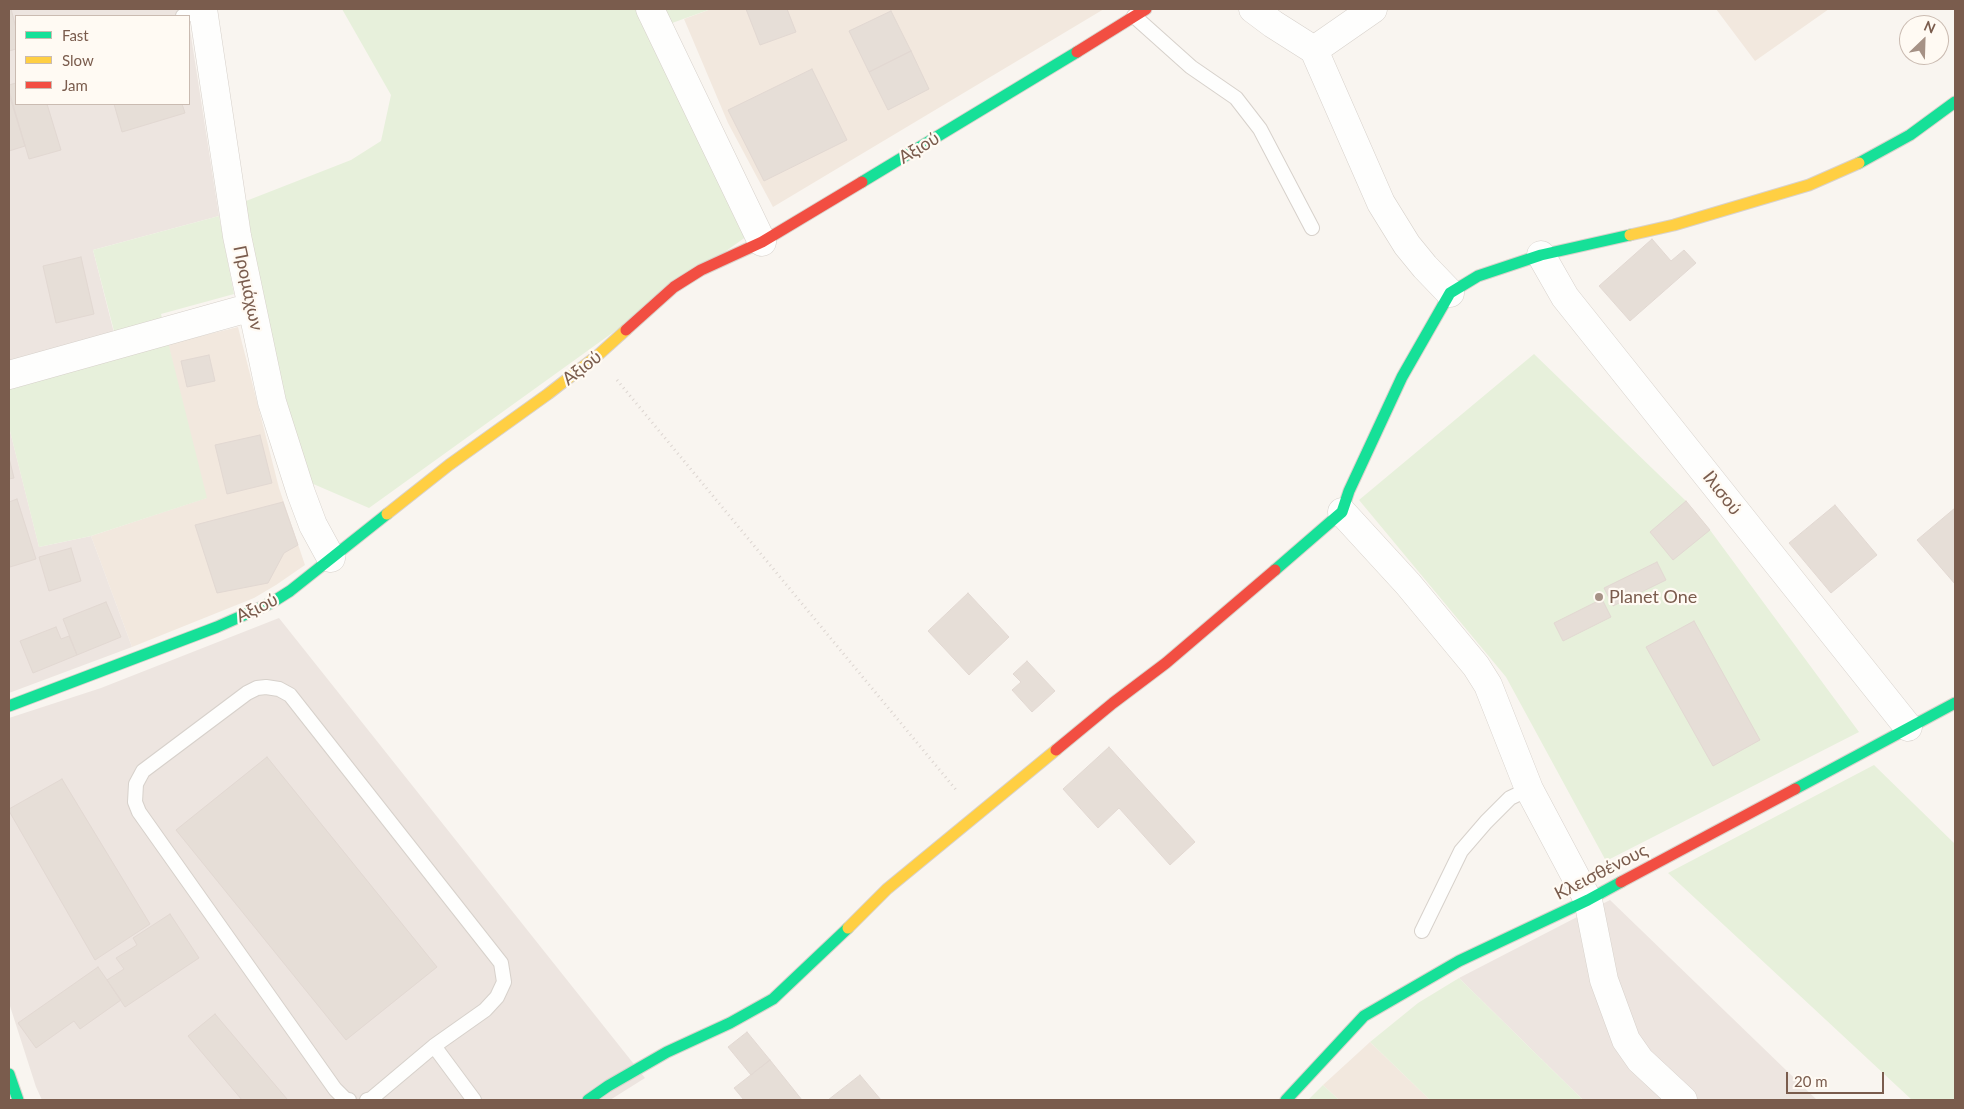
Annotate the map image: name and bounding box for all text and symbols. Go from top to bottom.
legend [15,15,190,105]
north arrow [1899,15,1949,65]
text: N [1922,17,1938,37]
text: Fast [62,26,89,44]
text: Slow [62,51,94,69]
text: Jam [62,76,88,94]
street label: Αξιού [895,127,943,169]
street label: Προμάχων [228,244,268,332]
street label: Αξιού [558,346,606,390]
street label: Ιλισού [1698,467,1746,519]
place label: Planet One [1609,586,1697,608]
street label: Αξιού [233,589,281,627]
marker: Planet One [1593,591,1605,603]
street label: Κλεισθένους [1551,839,1651,905]
scale bar [1789,1062,1886,1094]
text: 20 m [1794,1072,1828,1090]

